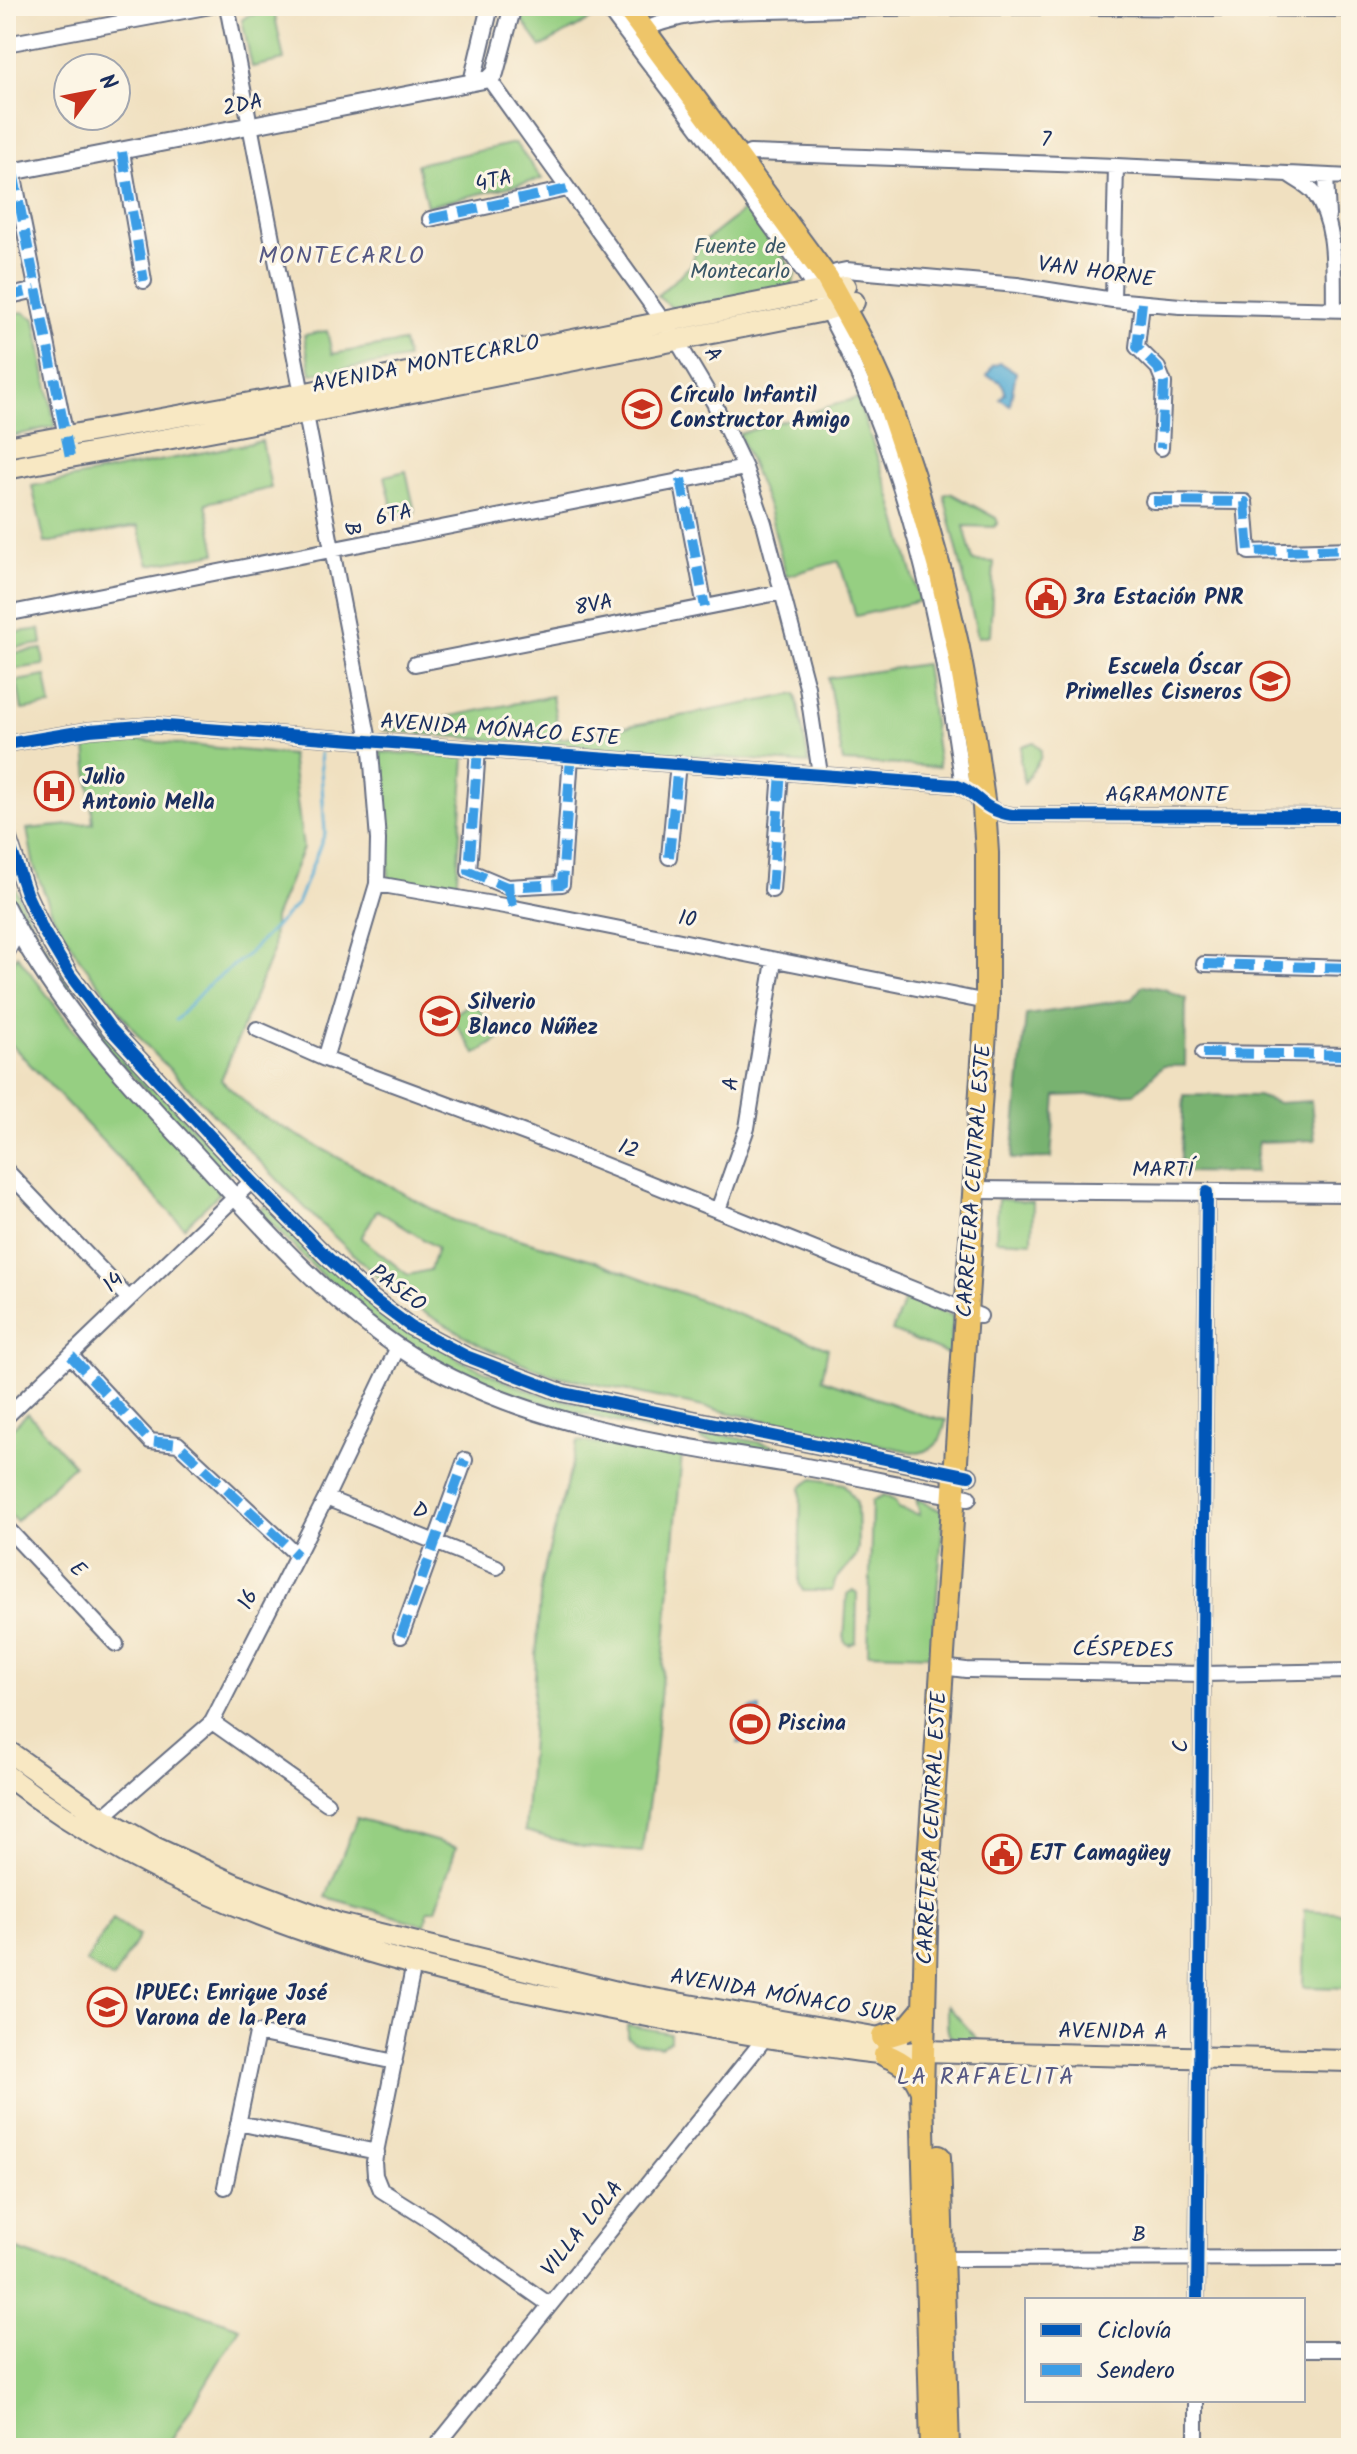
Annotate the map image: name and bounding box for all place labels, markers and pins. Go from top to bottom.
place label: Círculo Infantil Constructor Amigo [670,379,850,439]
school or university icon: Círculo Infantil Constructor Amigo [621,388,663,430]
public building icon: 3ra Estación PNR [1025,577,1067,619]
place label: 3ra Estación PNR [1073,581,1244,616]
place label: Escuela Óscar Primelles Cisneros [1066,651,1243,711]
school or university icon: Escuela Óscar Primelles Cisneros [1249,660,1291,702]
place label: Julio Antonio Mella [82,761,215,821]
hospital icon: Julio Antonio Mella [33,770,75,812]
place label: Silverio Blanco Núñez [468,986,598,1046]
school or university icon: Silverio Blanco Núñez [419,995,461,1037]
sports icon: Piscina [729,1703,771,1745]
place label: Piscina [778,1707,846,1742]
public building icon: EJT Camagüey [981,1833,1023,1875]
place label: EJT Camagüey [1030,1837,1171,1872]
place label: IPUEC: Enrique José Varona de la Pera [135,1977,328,2037]
school or university icon: IPUEC: Enrique José Varona de la Pera [86,1986,128,2028]

